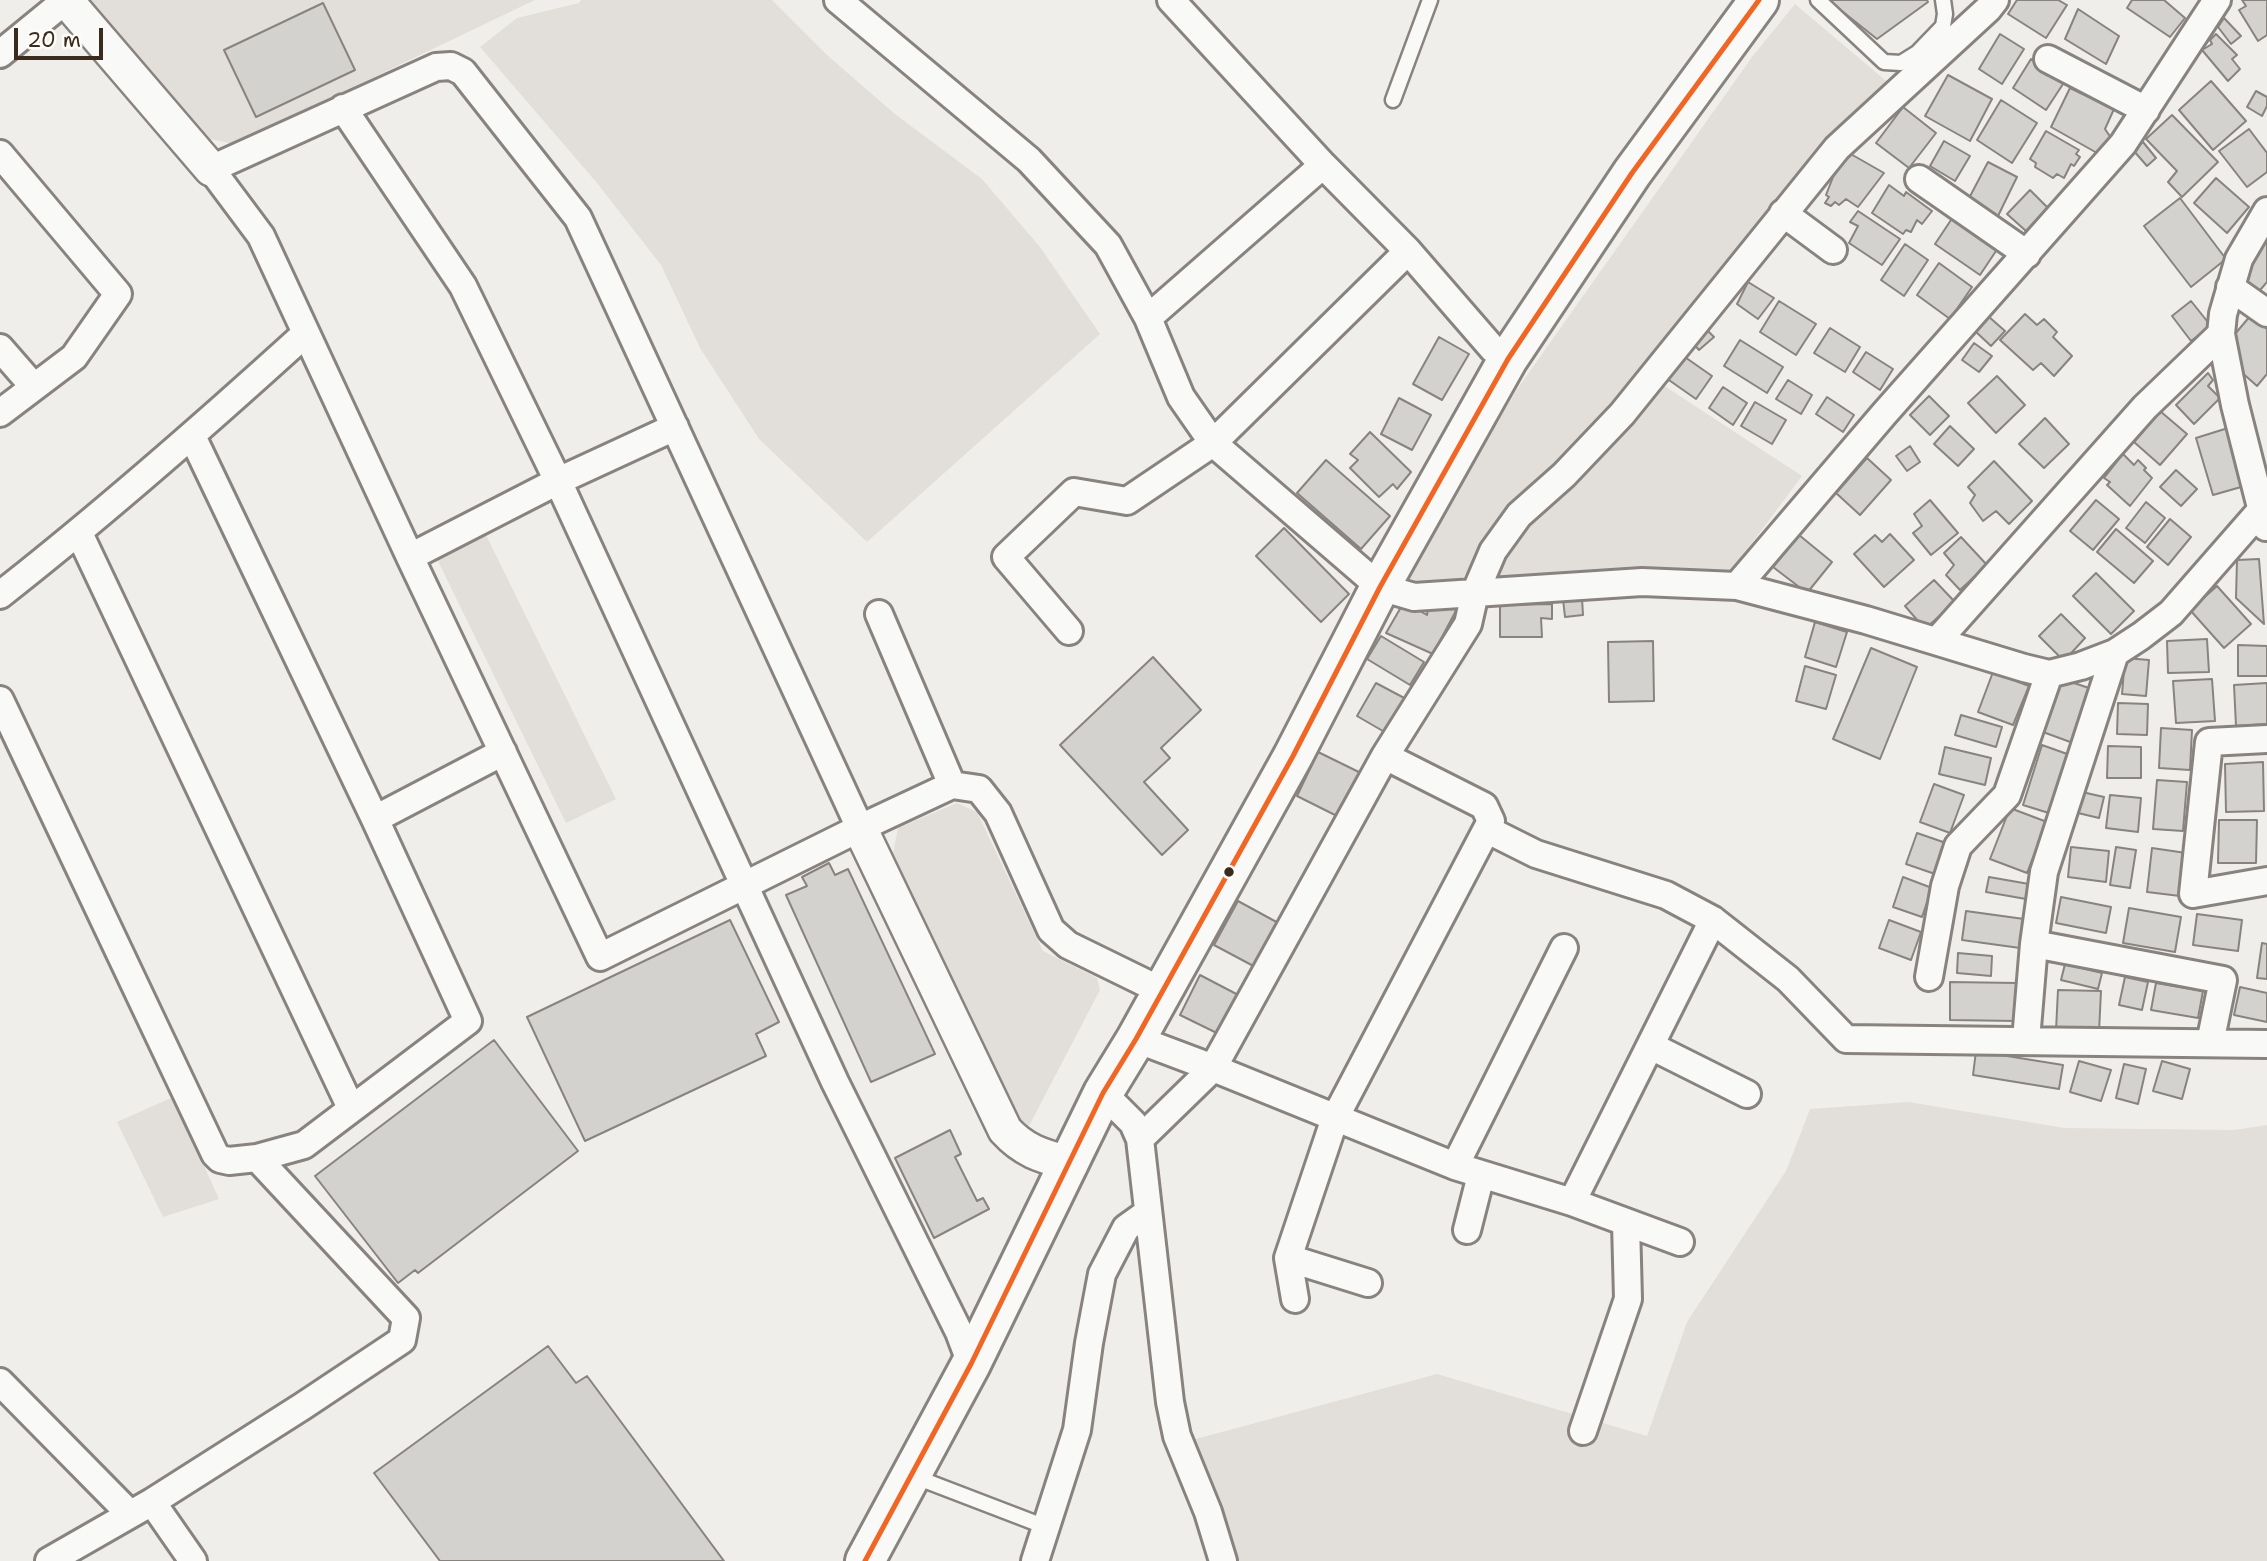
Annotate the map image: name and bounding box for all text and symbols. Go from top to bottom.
scale bar [18,14,107,58]
text: 20 m [27,26,81,54]
unlabelled marker [1222,865,1236,879]

